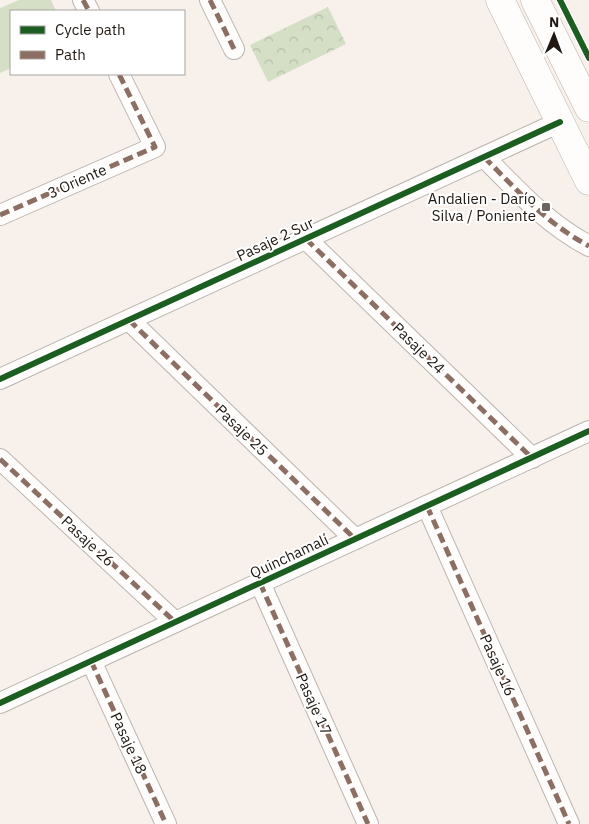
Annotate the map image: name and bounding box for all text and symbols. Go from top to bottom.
legend [10,10,185,75]
north arrow [529,10,579,60]
text: N [549,13,559,31]
text: Cycle path [55,20,126,39]
text: Path [55,45,86,64]
street label: 3 Oriente [45,160,109,202]
place label: Andalien - Darío Silva / Poniente [428,189,536,225]
marker: Andalien - Darío Silva / Poniente [540,201,552,213]
street label: Pasaje 2 Sur [233,213,317,265]
street label: Pasaje 24 [389,318,449,378]
street label: Pasaje 25 [212,400,272,460]
street label: Pasaje 26 [57,512,119,570]
street label: Quinchamalí [247,529,331,582]
street label: Pasaje 16 [476,631,520,699]
street label: Pasaje 17 [292,670,336,738]
street label: Pasaje 18 [106,709,152,777]

